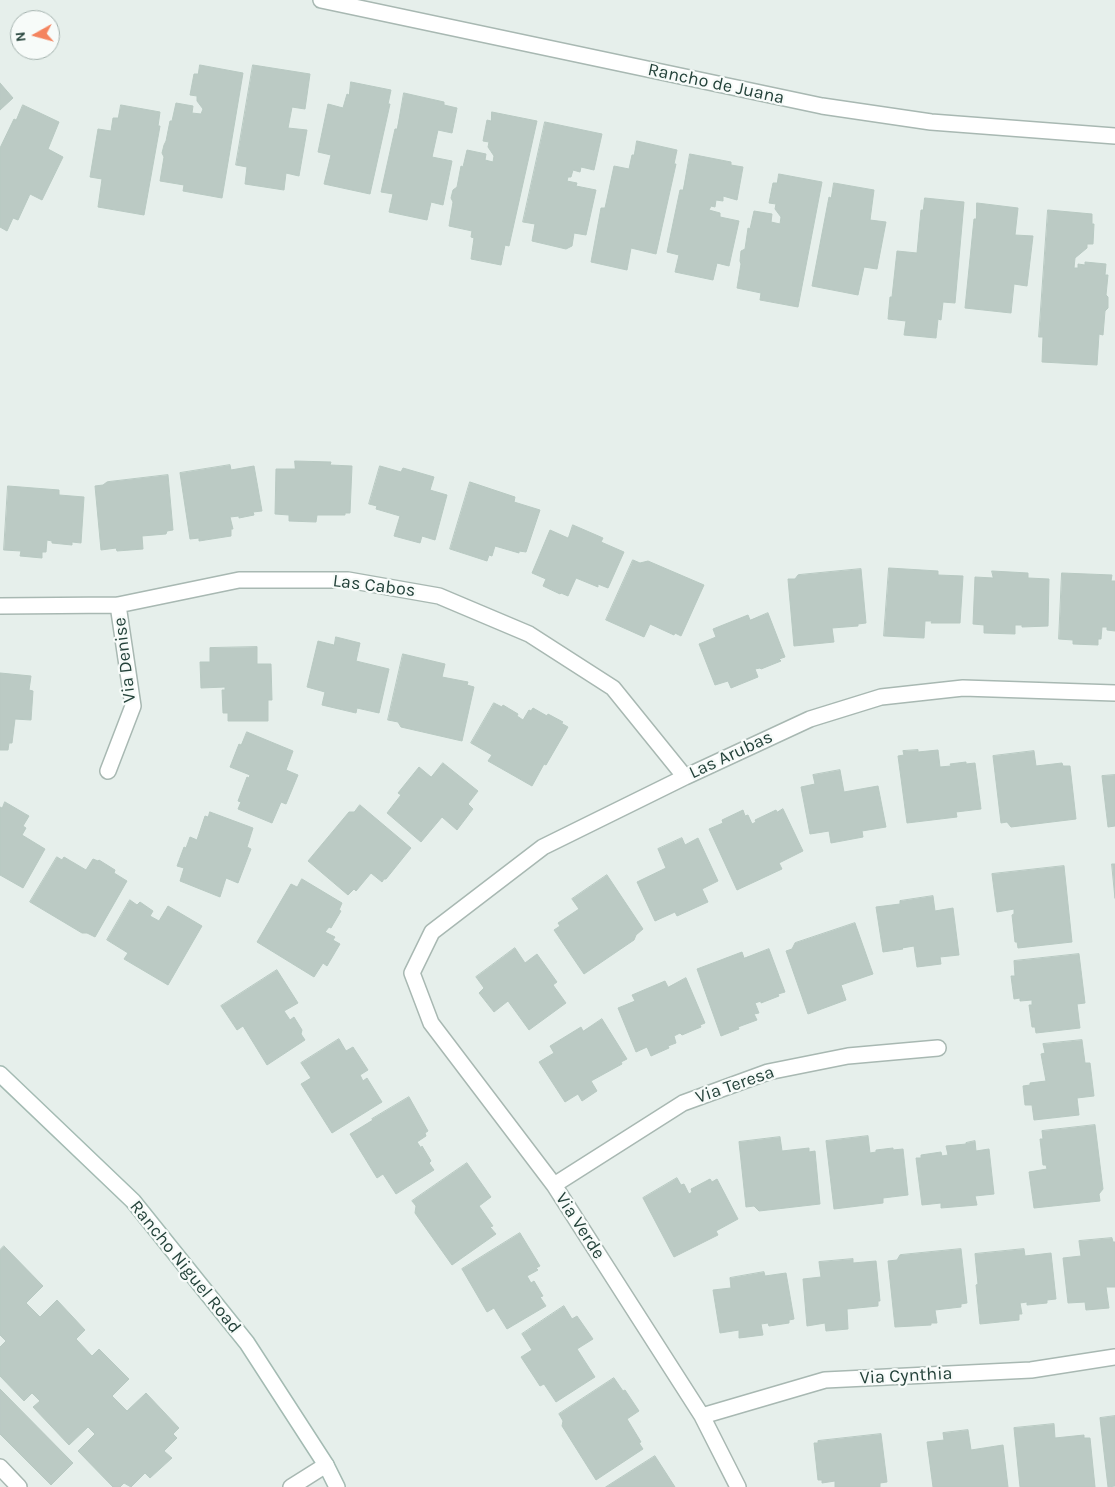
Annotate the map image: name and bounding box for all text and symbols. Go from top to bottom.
north arrow [10,10,60,60]
text: N [12,31,30,43]
street label: Rancho de Juana [646,59,786,109]
street label: Las Cabos [332,570,416,602]
street label: Via Denise [109,616,141,704]
street label: Las Arubas [686,726,776,784]
street label: Via Teresa [693,1061,777,1109]
street label: Via Verde [551,1189,609,1263]
street label: Rancho Niguel Road [125,1196,245,1338]
street label: Via Cynthia [859,1363,953,1389]

